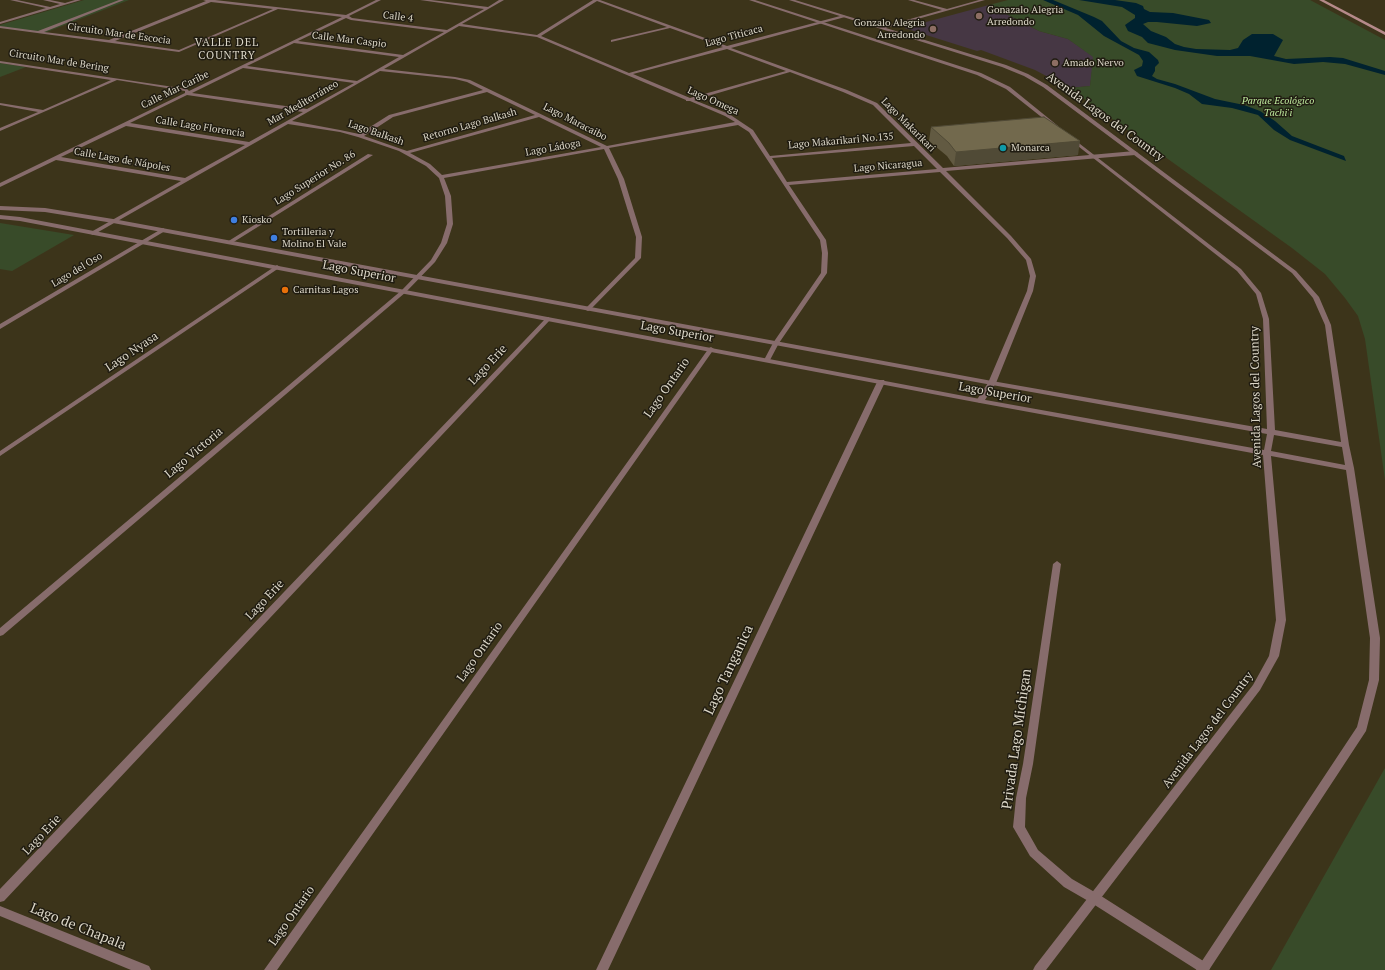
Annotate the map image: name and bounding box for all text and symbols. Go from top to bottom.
place label: Gonazalo Alegria Arredondo [987,4,1063,28]
street label: Calle 4 [382,9,414,25]
marker: Gonazalo Alegria Arredondo [974,11,984,21]
place label: Gonzalo Alegria Arredondo [854,17,925,40]
street label: Circuito Mar de Escocia [67,21,171,47]
street label: Lago Titicaca [704,23,764,49]
marker: Gonzalo Alegria Arredondo [928,24,938,34]
street label: Calle Mar Caspio [311,29,387,51]
district label: VALLE DEL COUNTRY [195,36,259,62]
street label: Circuito Mar de Bering [8,47,110,75]
place label: Amado Nervo [1063,57,1124,69]
marker: Amado Nervo [1050,58,1060,68]
street label: Calle Mar Caribe [139,68,211,112]
street label: Avenida Lagos del Country [1043,69,1167,165]
street label: Mar Mediterráneo [265,78,341,128]
street label: Lago Omega [685,84,741,118]
street label: Lago Makarikari [878,95,938,155]
park label: Parque Ecológico Tachi'i [1242,95,1314,118]
street label: Lago Maracaibo [541,101,609,143]
street label: Retorno Lago Balkash [422,106,518,144]
street label: Calle Lago Florencia [154,114,246,140]
street label: Lago Balkash [346,118,406,148]
street label: Lago Makarikari No.135 [788,130,894,152]
street label: Lago Ládoga [525,137,581,159]
place label: Monarca [1011,142,1050,154]
marker: Monarca [998,143,1008,153]
street label: Calle Lago de Nápoles [73,146,171,174]
street label: Lago Superior No. 86 [272,148,358,208]
street label: Lago Nicaragua [853,157,923,175]
place label: Kiosko [242,214,272,226]
marker: Kiosko [229,215,239,225]
place label: Tortilleria y Molino El Vale [282,226,346,250]
marker: Tortilleria y Molino El Vale [269,233,279,243]
street label: Lago del Oso [49,250,105,290]
street label: Lago Superior [321,258,397,286]
place label: Carnitas Lagos [293,284,358,296]
marker: Carnitas Lagos [280,285,290,295]
street label: Lago Superior [639,318,715,346]
street label: Avenida Lagos del Country [1248,326,1264,468]
street label: Lago Nyasa [103,329,161,375]
street label: Lago Erie [466,342,510,388]
street label: Lago Ontario [641,355,693,421]
street label: Lago Superior [957,379,1033,407]
street label: Lago Victoria [162,425,226,481]
street label: Lago Erie [243,577,287,623]
street label: Lago Ontario [454,619,506,685]
street label: Lago Tanganica [701,622,757,718]
street label: Privada Lago Michigan [999,668,1035,810]
street label: Avenida Lagos del Country [1160,669,1256,791]
street label: Lago Erie [20,812,64,858]
street label: Lago Ontario [266,883,318,949]
street label: Lago de Chapala [28,900,128,954]

